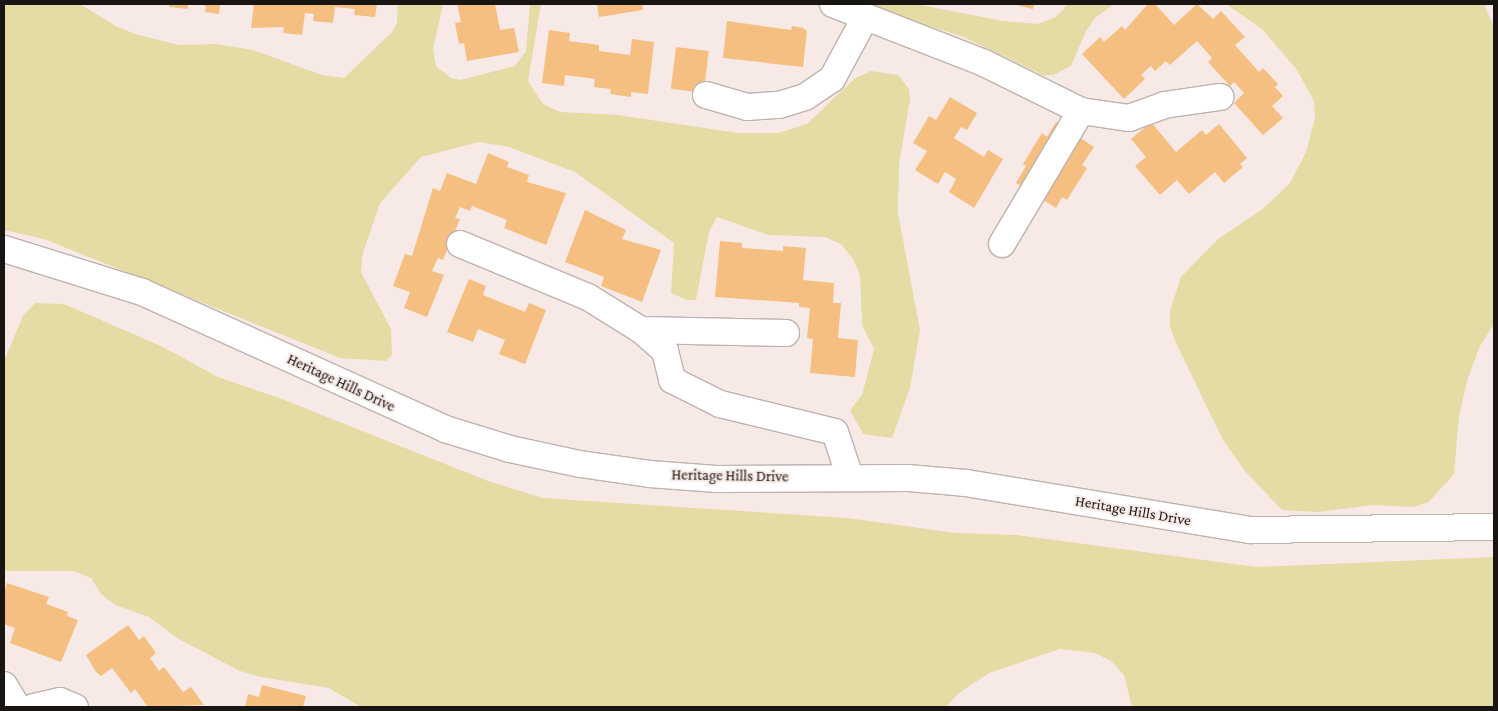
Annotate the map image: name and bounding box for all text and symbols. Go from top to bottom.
street label: Heritage Hills Drive [284,350,398,416]
street label: Heritage Hills Drive [671,466,789,486]
street label: Heritage Hills Drive [1074,492,1192,530]

